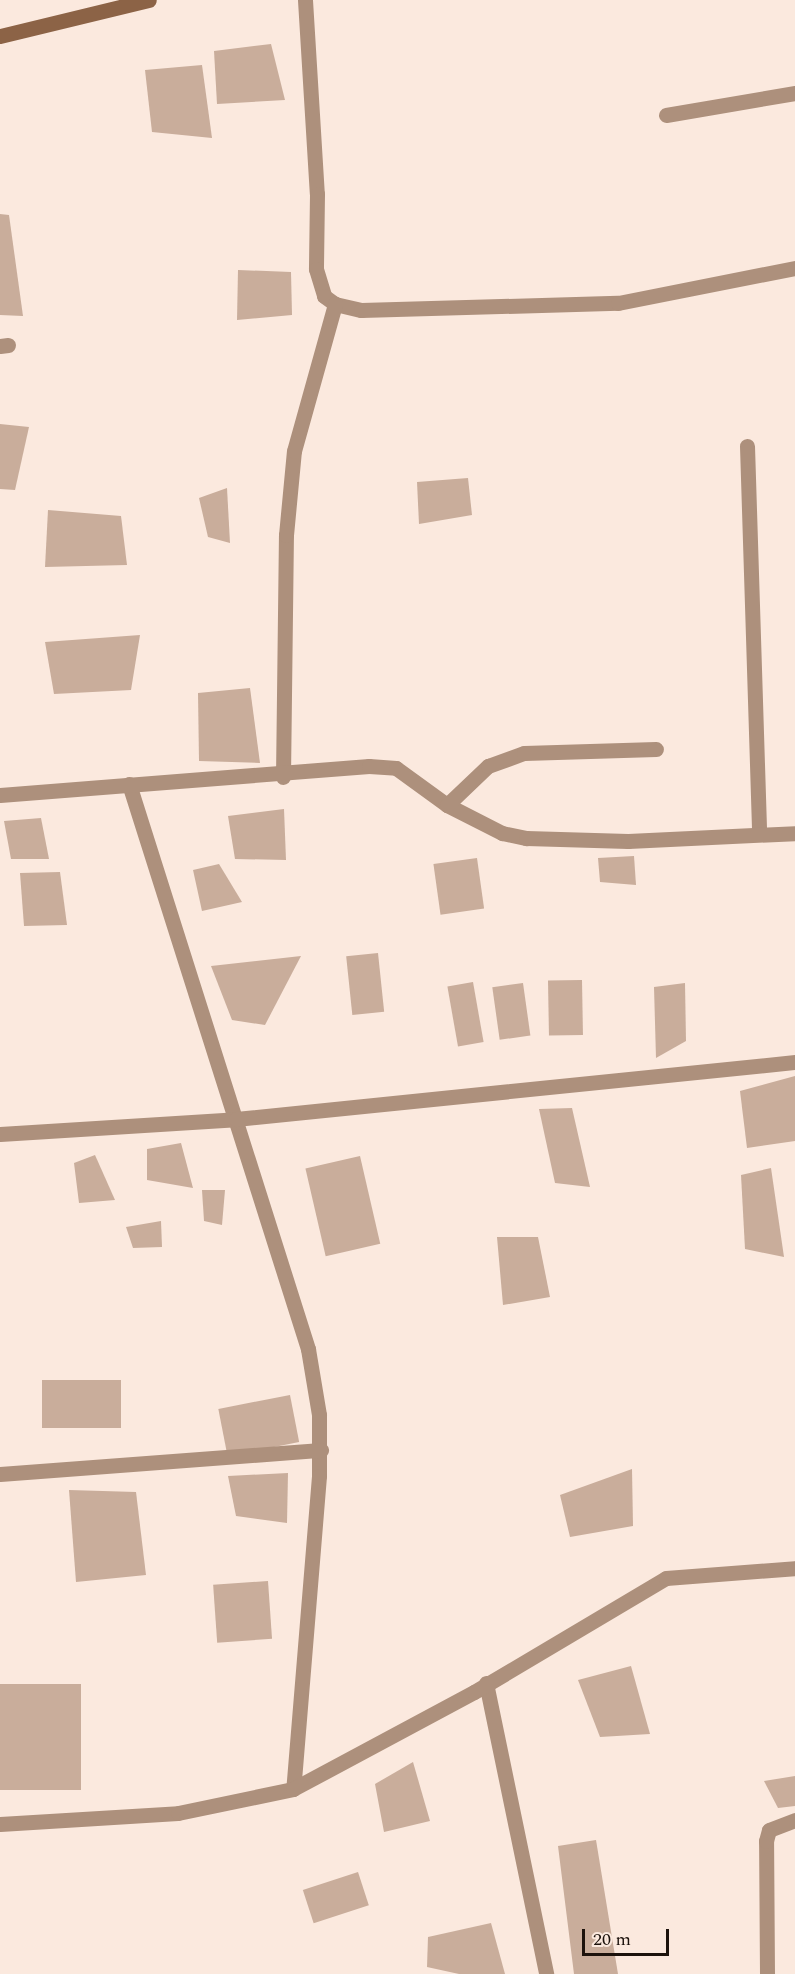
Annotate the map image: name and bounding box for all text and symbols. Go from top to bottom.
scale bar [585,1917,672,1955]
text: 20 m [593,1926,631,1953]

